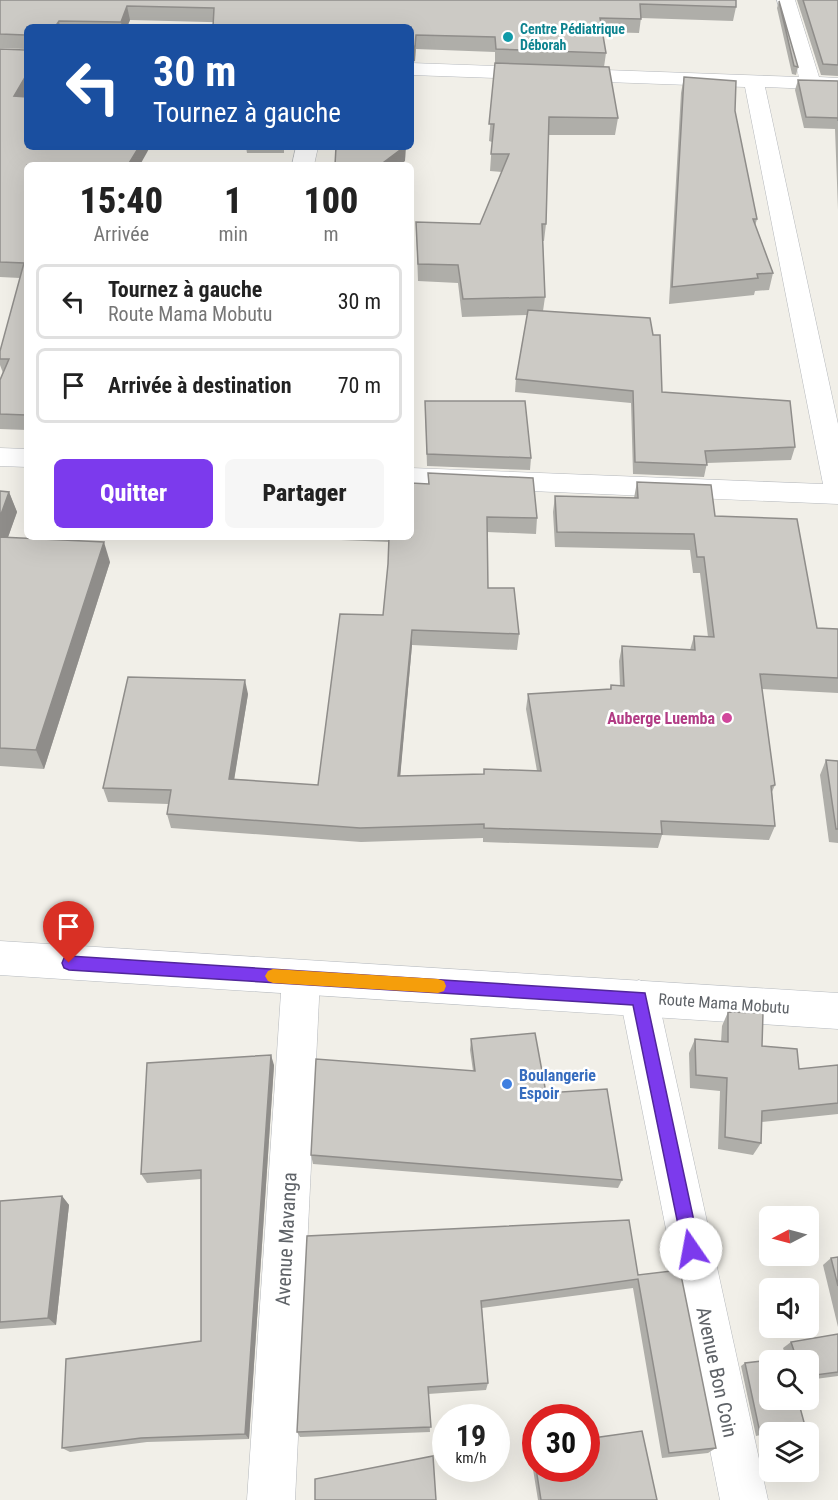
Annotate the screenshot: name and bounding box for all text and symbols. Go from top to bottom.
place label: Centre Pédiatrique Déborah [520,21,625,53]
marker: Centre Pédiatrique Déborah [501,30,515,44]
text: 30 m [153,47,236,96]
icon: left [54,48,132,126]
text: Tournez à gauche [153,97,341,129]
text: 15:40 [80,180,163,222]
text: 1 [224,180,242,222]
text: 100 [303,180,358,222]
text: Arrivée [94,222,149,246]
text: min [219,222,248,246]
text: m [323,222,338,246]
text: Tournez à gauche [108,277,262,302]
icon: left [57,285,90,318]
text: 30 m [338,289,381,314]
text: Route Mama Mobutu [108,302,272,326]
icon: arrive [57,369,90,402]
text: Arrivée à destination [108,373,292,398]
text: 70 m [338,373,381,398]
button: Quitter [54,459,213,528]
button: Partager [225,459,384,528]
place label: Auberge Luemba [607,709,715,728]
marker: Auberge Luemba [720,711,734,725]
pin [43,901,94,963]
icon: arrive [52,910,85,943]
street label: Route Mama Mobutu [658,989,790,1018]
place label: Boulangerie Espoir [519,1066,596,1103]
marker: Boulangerie Espoir [500,1077,514,1091]
street label: Avenue Mavanga [271,1172,301,1306]
north arrow [759,1206,819,1266]
map controls [759,1206,819,1482]
position arrow [659,1217,723,1281]
button: sound [759,1278,819,1338]
street label: Avenue Bon Coin [691,1304,743,1440]
button: search [759,1350,819,1410]
speed limit sign: 30 [522,1404,600,1482]
text: 19 [456,1418,486,1453]
button: layers [759,1422,819,1482]
text: km/h [456,1449,486,1467]

